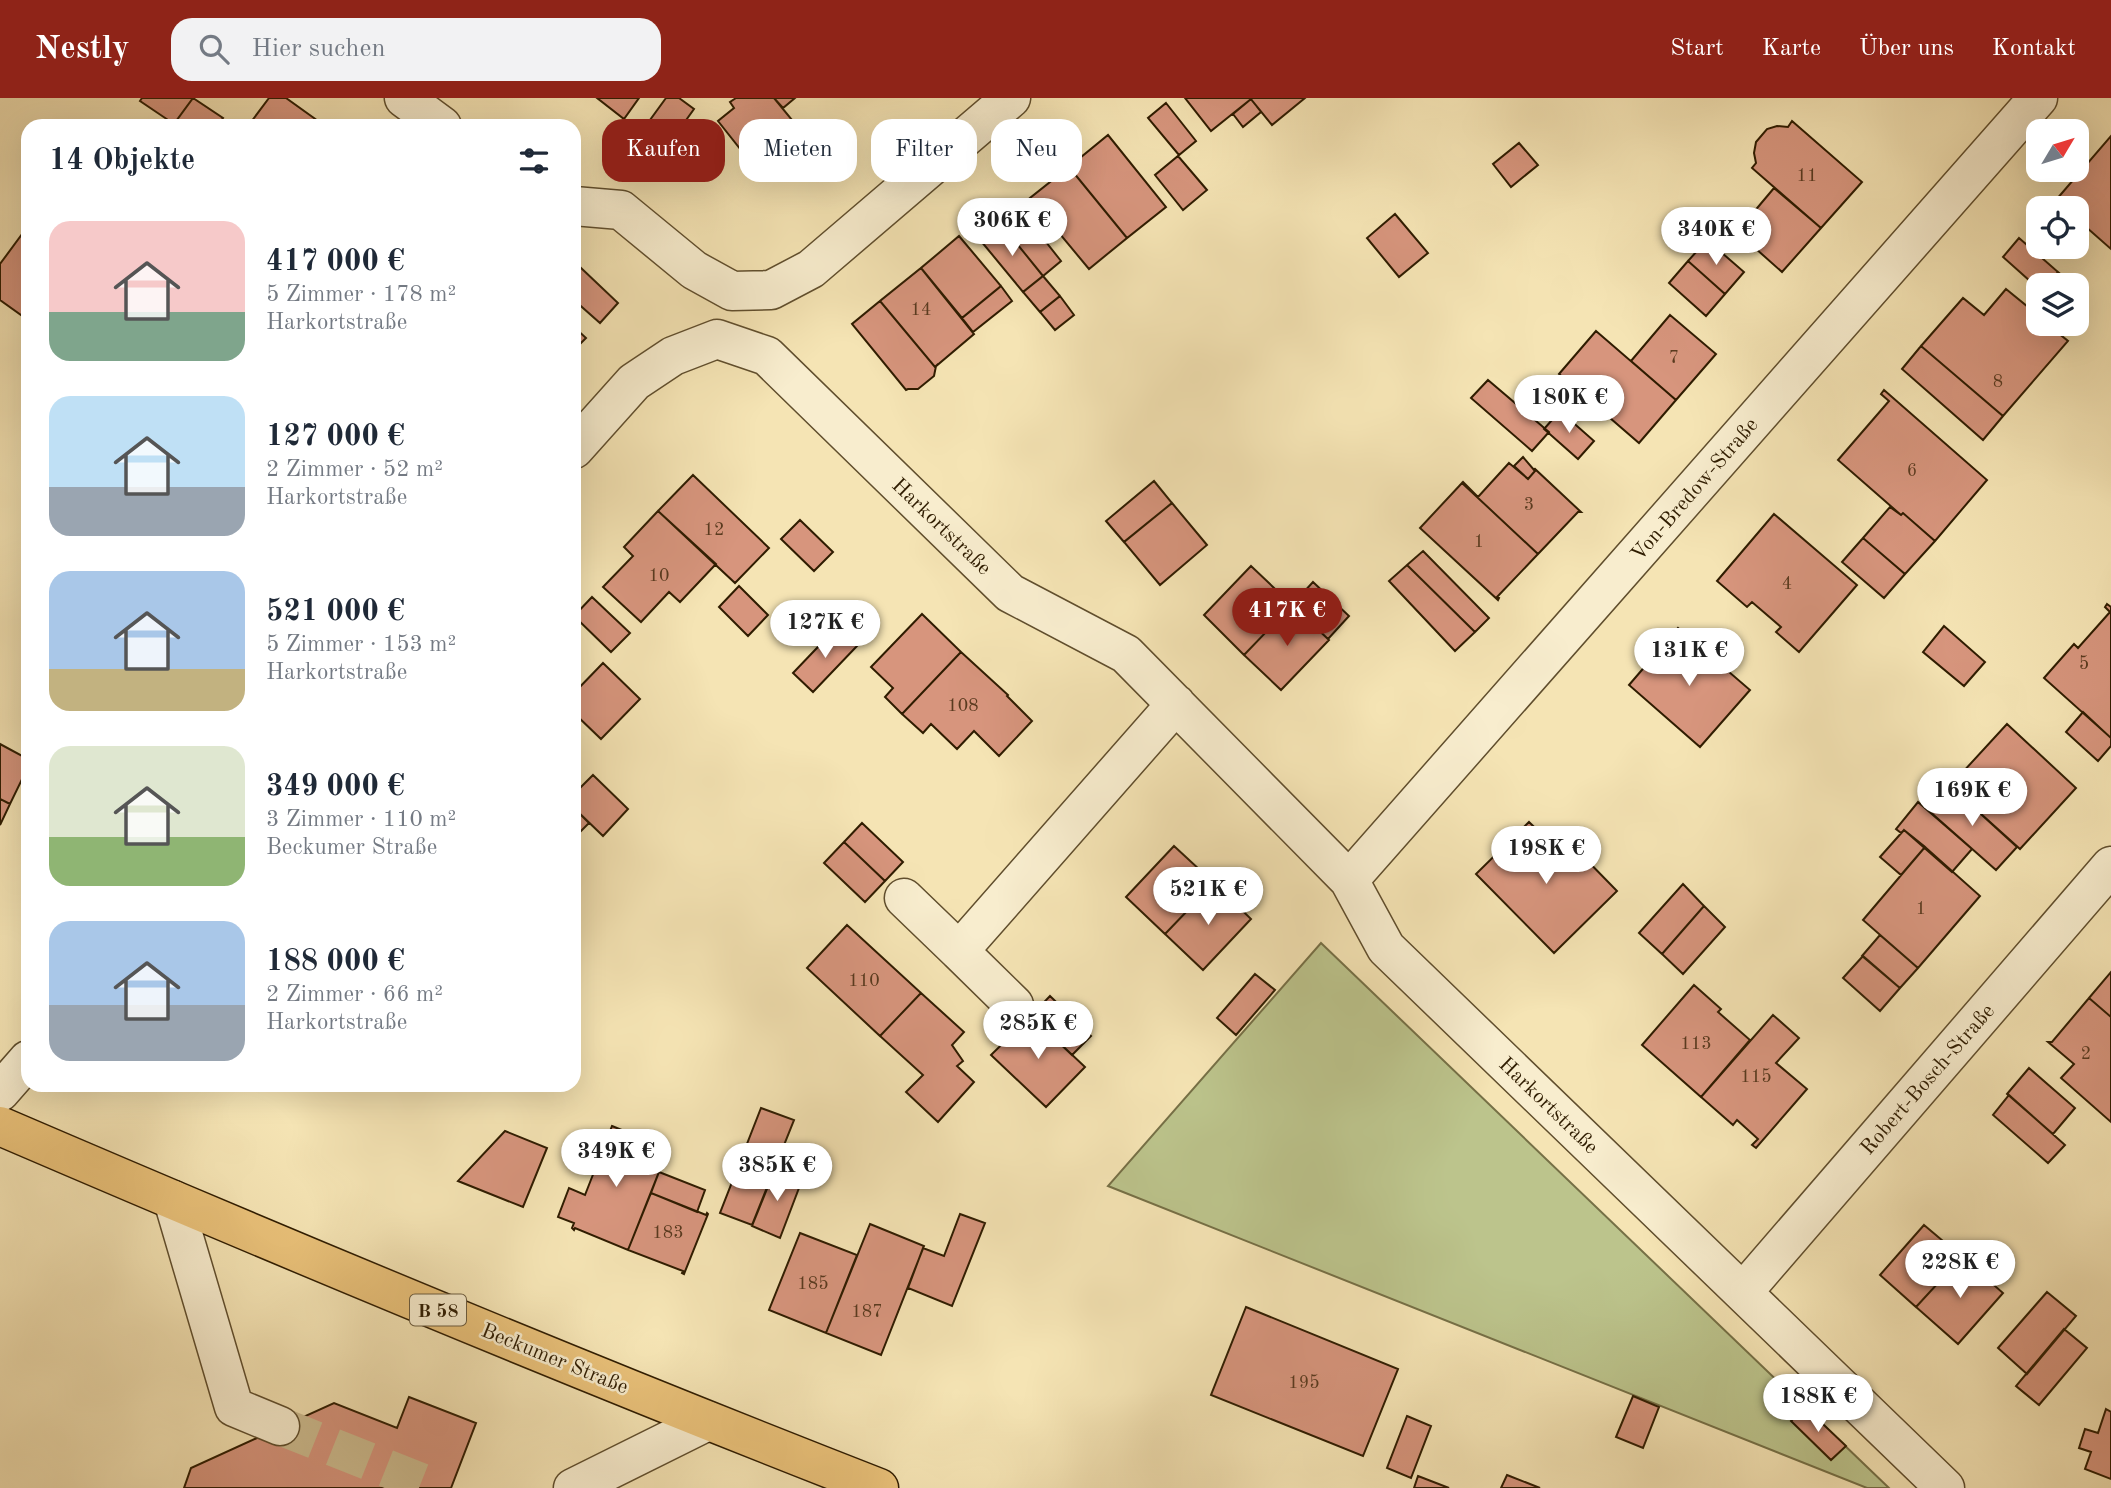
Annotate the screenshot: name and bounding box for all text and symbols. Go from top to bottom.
search box [171,18,661,81]
icon: search [195,30,233,68]
text: Nestly [35,33,129,66]
text: Hier suchen [251,36,386,62]
text: Start [1670,37,1724,61]
text: Karte [1762,37,1821,61]
text: Über uns [1859,37,1954,61]
text: Kontakt [1992,37,2076,61]
chip: Kaufen [602,119,725,182]
chip: Mieten [739,119,857,182]
chip: Filter [871,119,977,182]
chip: Neu [991,119,1082,182]
north arrow [2026,119,2090,182]
map controls [2026,119,2089,336]
icon: filters [515,142,553,180]
text: 14 Objekte [49,146,195,176]
house number: 11 [1797,167,1817,185]
button: locate [2026,196,2089,259]
pin: 306K € [955,198,1069,258]
pin: 340K € [1659,208,1773,267]
text: 306K € [973,209,1051,232]
text: 340K € [1677,218,1755,241]
text: 417 000 € [266,247,405,277]
icon: home [105,249,189,333]
button: layers [2026,273,2089,336]
text: 5 Zimmer · 178 m² [266,283,456,306]
house number: 14 [911,301,931,319]
text: Harkortstraße [266,311,407,334]
house number: 7 [1669,349,1679,367]
house number: 8 [1993,373,2003,391]
pin: 180K € [1512,376,1626,435]
text: 180K € [1530,386,1608,409]
street label: Von-Bredow-Straße [1628,415,1763,565]
text: 127 000 € [266,422,405,452]
icon: home [105,424,189,508]
text: 2 Zimmer · 52 m² [266,458,443,481]
house number: 6 [1907,462,1917,480]
street label: Harkortstraße [887,475,995,579]
text: Harkortstraße [266,486,407,509]
house number: 3 [1524,496,1534,514]
house number: 12 [704,521,724,539]
house number: 1 [1474,533,1484,551]
house number: 10 [649,567,669,585]
house number: 4 [1782,575,1792,593]
pin: 417K € [1230,588,1344,648]
text: 521 000 € [266,597,405,627]
icon: home [105,599,189,683]
text: 417K € [1248,599,1326,622]
pin: 127K € [768,601,882,660]
text: 127K € [786,611,864,634]
pin: 131K € [1632,628,1746,688]
text: 5 Zimmer · 153 m² [266,633,456,656]
text: 131K € [1650,639,1728,662]
house number: 5 [2079,655,2089,673]
text: Harkortstraße [266,661,407,684]
house number: 108 [947,697,979,715]
pin: 169K € [1915,768,2029,828]
text: 349 000 € [266,772,405,802]
icon: home [105,774,189,858]
text: 169K € [1933,779,2011,802]
text: 3 Zimmer · 110 m² [266,808,456,831]
pin: 198K € [1489,826,1603,886]
text: Beckumer Straße [266,836,437,859]
text: 198K € [1507,837,1585,860]
pin: 521K € [1151,868,1265,927]
text: 521K € [1169,878,1247,901]
house number: 1 [1916,900,1926,918]
text: 188 000 € [266,947,405,977]
icon: home [105,949,189,1033]
house number: 110 [848,972,880,990]
text: 2 Zimmer · 66 m² [266,983,443,1006]
street label: Robert-Bosch-Straße [1857,1001,1999,1159]
pin: 285K € [981,1002,1095,1061]
text: Harkortstraße [266,1011,407,1034]
text: 285K € [999,1012,1077,1035]
house number: 113 [1680,1035,1712,1053]
house number: 2 [2081,1045,2091,1063]
street label: Harkortstraße [1494,1054,1602,1158]
house number: 115 [1740,1068,1772,1086]
pin: 349K € [559,1130,673,1189]
text: 349K € [577,1140,655,1163]
pin: 385K € [720,1144,834,1203]
text: 385K € [738,1154,816,1177]
house number: 183 [652,1224,684,1242]
pin: 228K € [1903,1240,2017,1300]
text: 228K € [1921,1251,1999,1274]
house number: 185 [797,1275,829,1293]
road number: B 58 [410,1294,466,1326]
house number: 187 [851,1303,883,1321]
street label: Beckumer Straße [478,1320,631,1398]
house number: 195 [1288,1374,1320,1392]
pin: 188K € [1761,1374,1875,1434]
text: 188K € [1779,1385,1857,1408]

